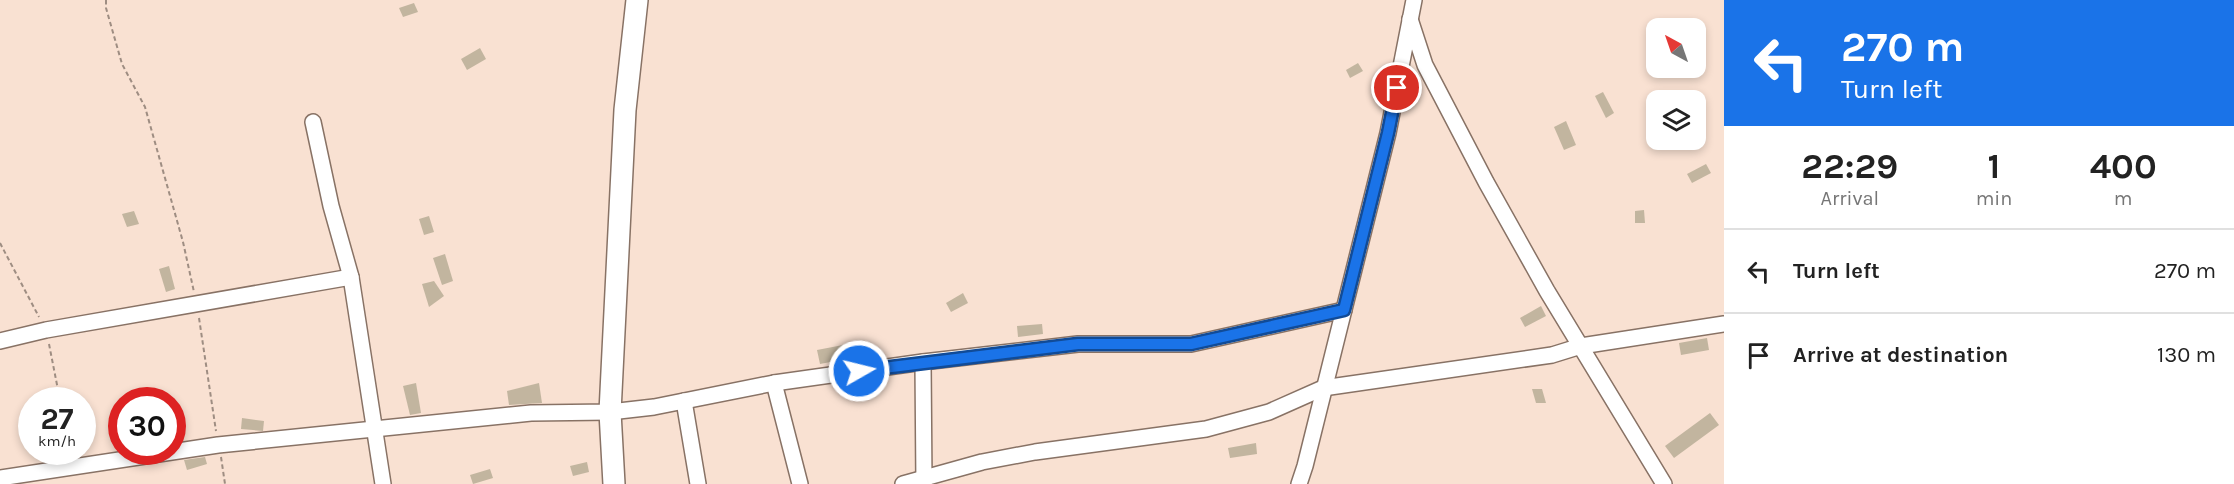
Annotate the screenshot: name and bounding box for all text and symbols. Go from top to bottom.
north arrow [1646,18,1706,78]
map controls [1646,18,1706,150]
text: 270 m [1841,22,1964,72]
icon: left [1742,24,1820,102]
pin [1371,62,1422,113]
icon: arrive [1380,71,1413,104]
text: Turn left [1841,73,1942,105]
button: layers [1646,90,1706,150]
text: 22:29 [1801,145,1898,187]
text: 1 [1988,145,2000,187]
text: 400 [2090,145,2157,187]
text: Arrival [1821,187,1879,210]
text: min [1976,187,2012,210]
text: m [2114,187,2133,210]
icon: left [1742,255,1775,288]
text: Turn left [1793,258,1880,284]
text: 270 m [2154,258,2216,284]
position arrow [827,339,891,403]
icon: arrive [1742,339,1775,372]
text: Arrive at destination [1793,342,2008,368]
text: 130 m [2157,342,2216,368]
speed limit sign: 30 [108,387,186,465]
text: 27 [40,401,74,437]
text: km/h [38,432,76,450]

